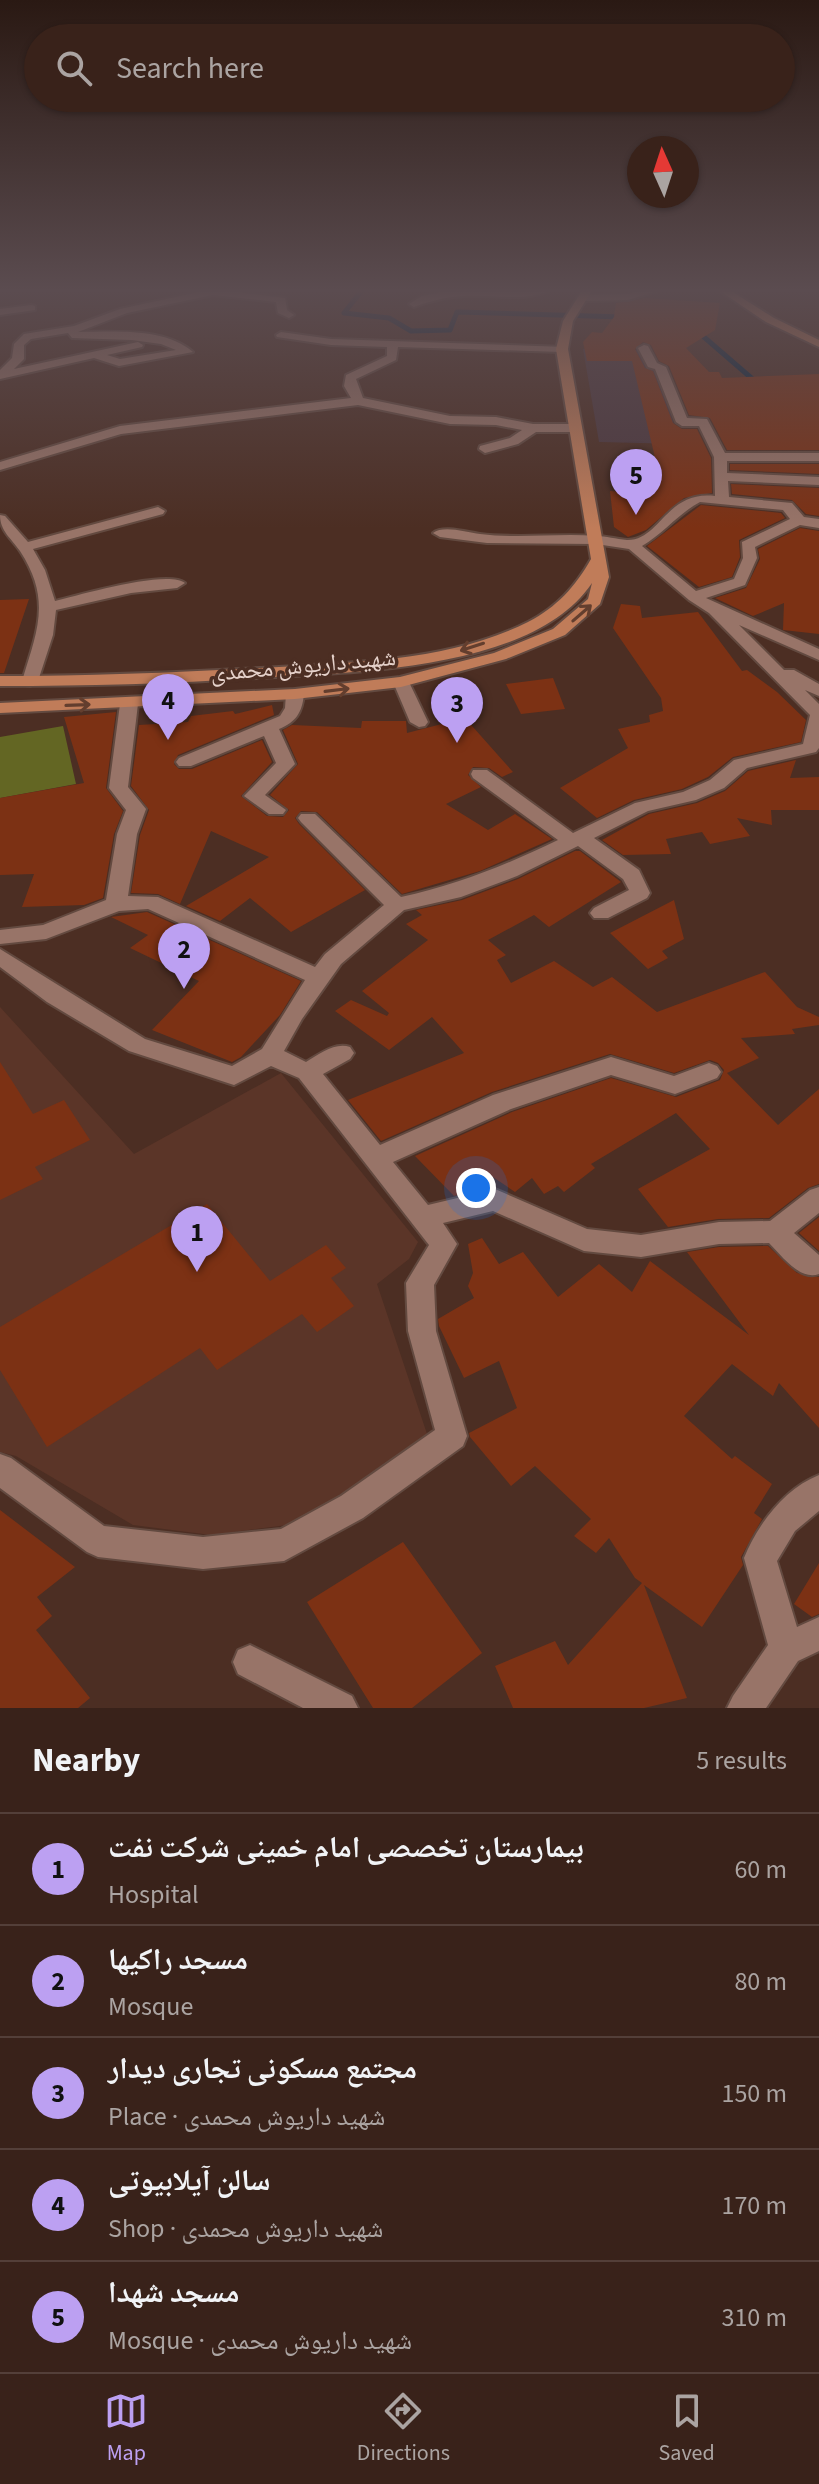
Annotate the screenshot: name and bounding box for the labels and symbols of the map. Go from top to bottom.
north arrow [627,136,699,208]
pin: 5 [610,449,662,515]
one-way arrow [571,604,591,622]
street label: شهید داریوش محمدی [209,640,397,691]
one-way arrow [459,641,484,656]
pin: 4 [142,674,194,740]
pin: 3 [431,677,483,743]
one-way arrow [324,682,350,697]
one-way arrow [64,698,91,713]
pin: 2 [158,923,210,989]
your location [456,1168,496,1208]
pin: 1 [171,1206,223,1272]

